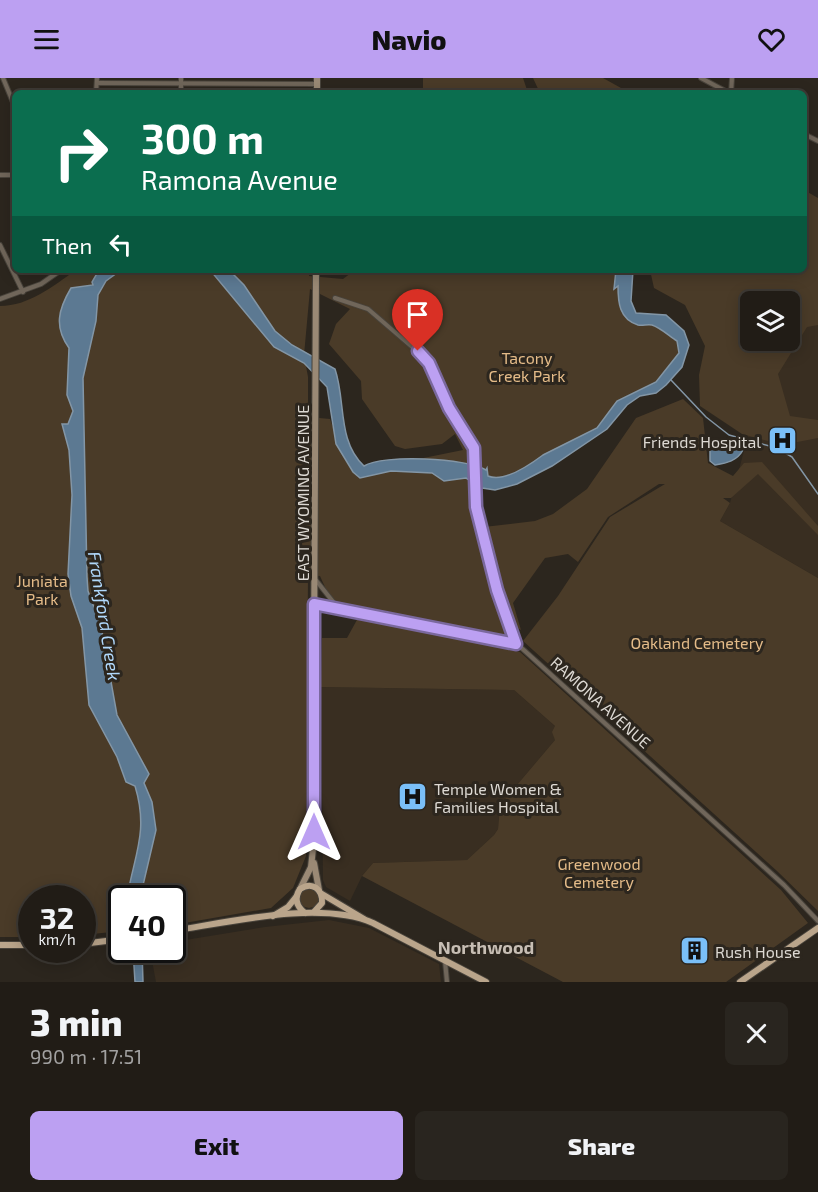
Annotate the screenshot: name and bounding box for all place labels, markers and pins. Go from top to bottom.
pin [392,289,443,351]
hospital icon: Friends Hospital [766,425,798,457]
place label: Friends Hospital [643,432,761,451]
place label: Temple Women & Families Hospital [434,779,562,816]
hospital icon: Temple Women & Families Hospital [397,781,429,813]
building icon: Rush House [678,935,710,967]
place label: Rush House [715,942,801,961]

